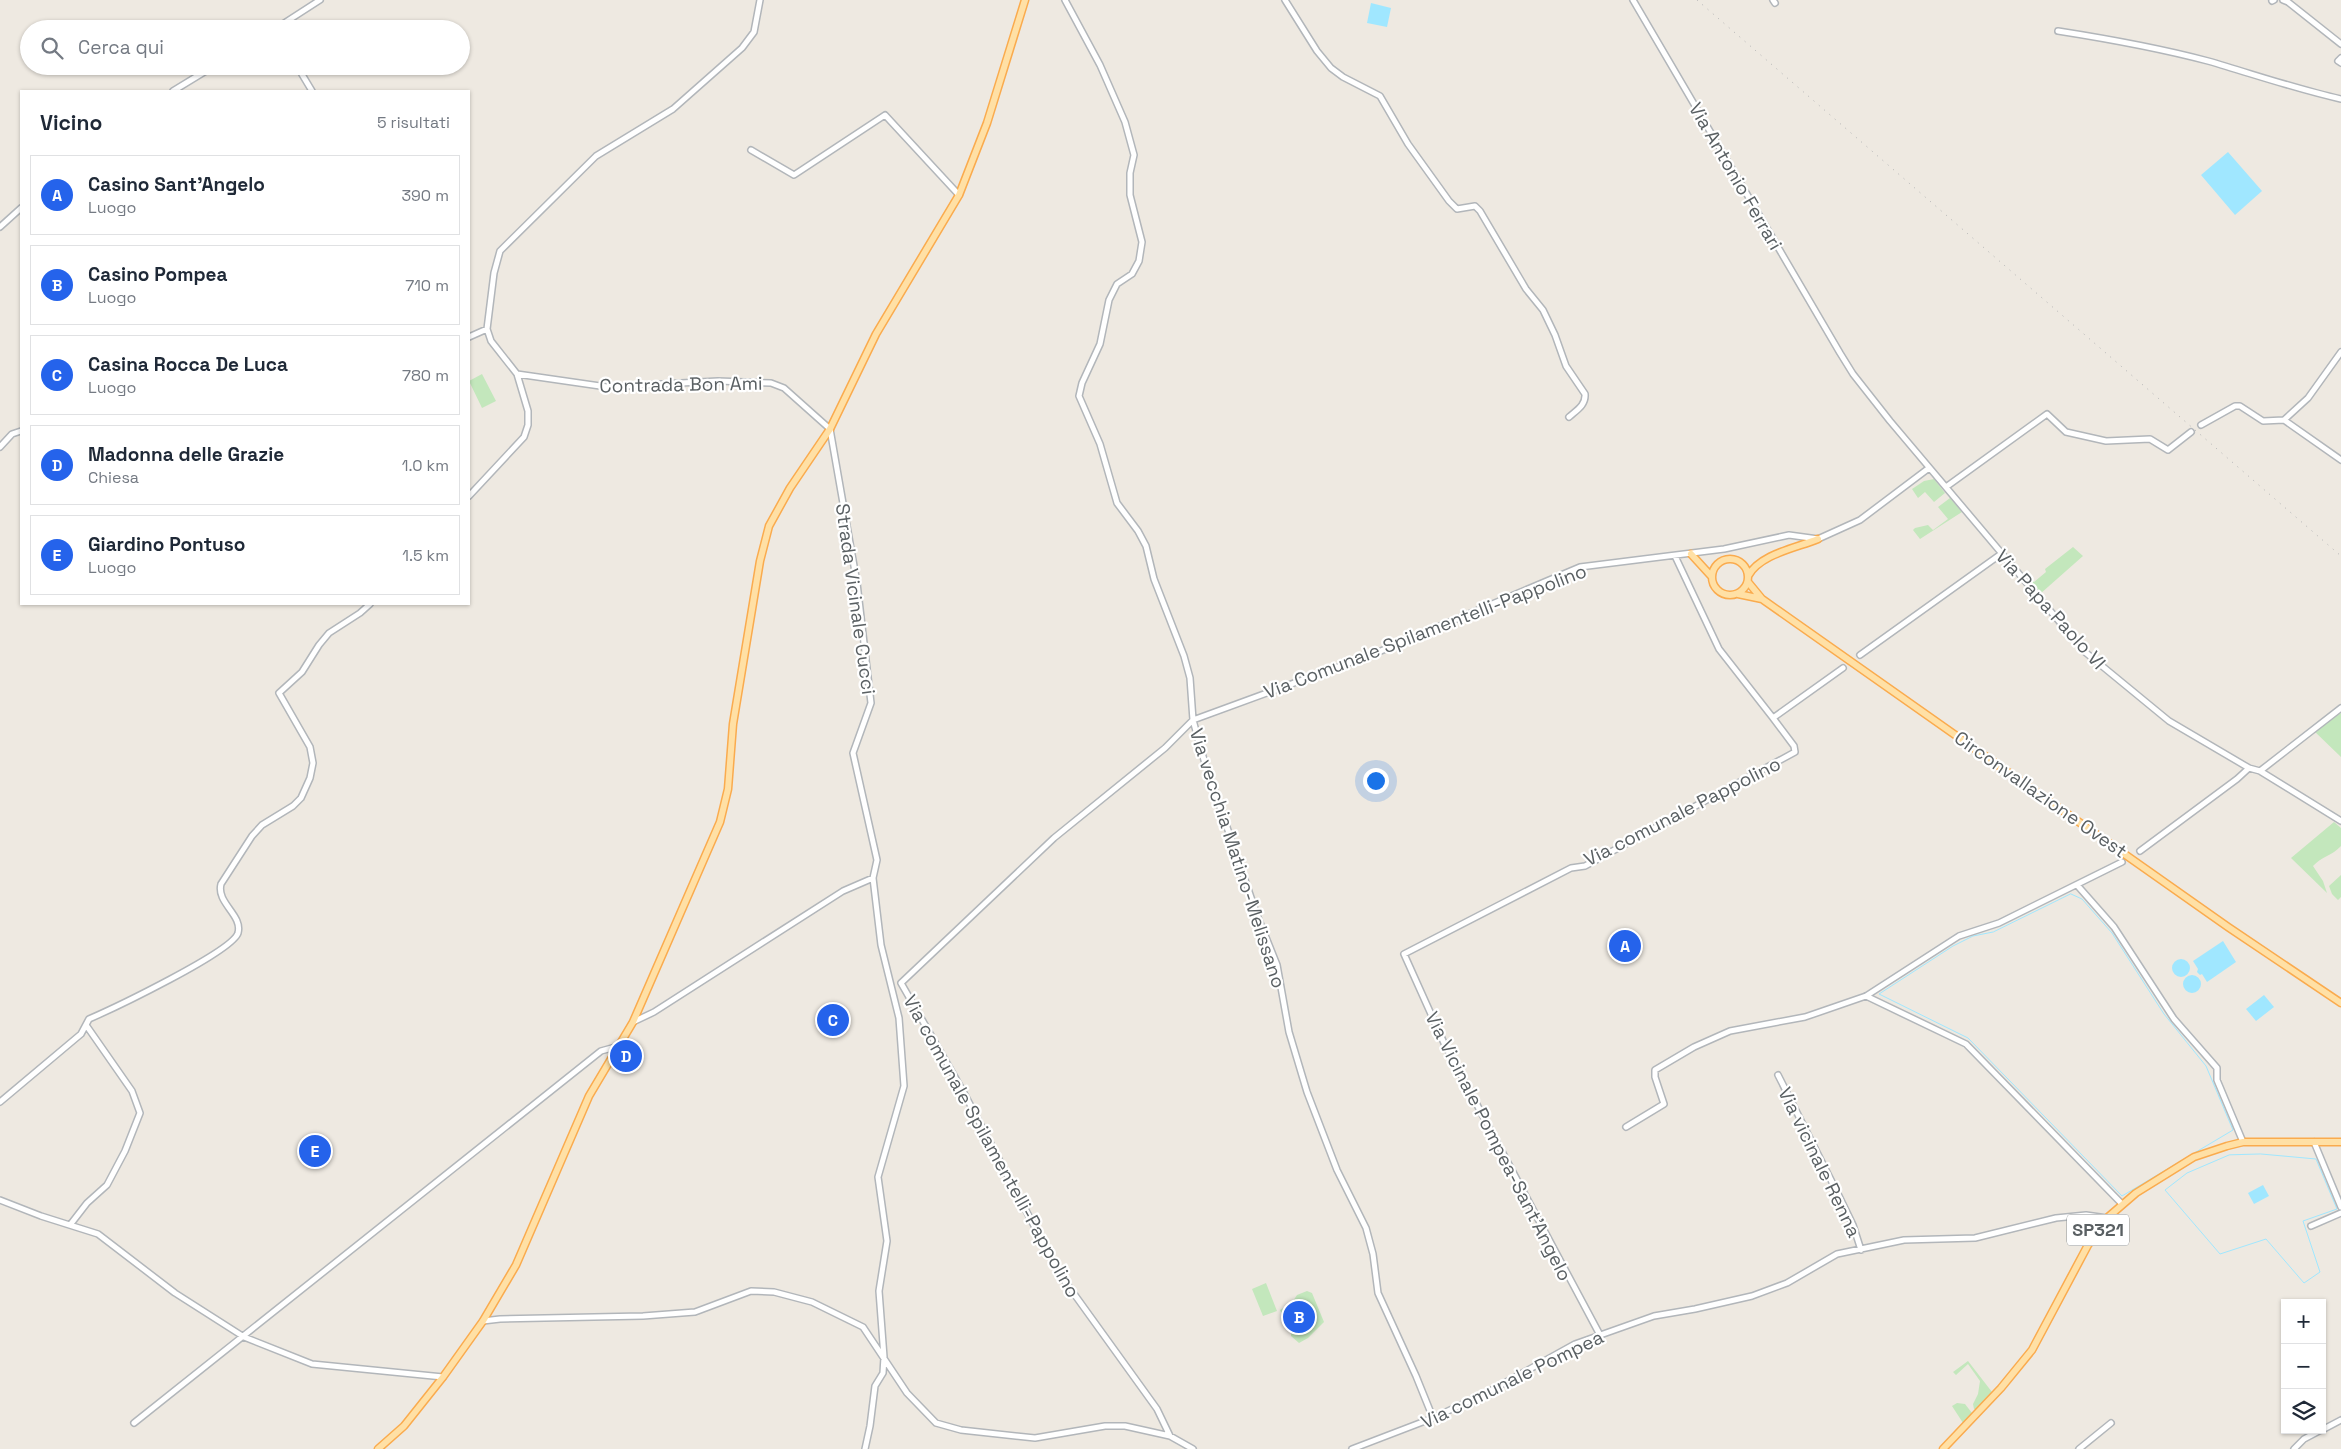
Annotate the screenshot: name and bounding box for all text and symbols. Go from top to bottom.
search box [20,20,470,75]
icon: search [38,34,66,62]
text: Cerca qui [78,35,164,60]
street label: Via Antonio Ferrari [1683,98,1788,255]
text: Vicino [40,109,102,136]
text: 5 risultati [377,112,450,133]
text: Casino Sant'Angelo [88,172,265,197]
text: A [52,185,62,206]
text: 390 m [401,185,449,206]
text: Luogo [88,197,137,218]
text: Casino Pompea [88,262,227,287]
text: B [52,275,62,296]
text: 710 m [405,275,449,296]
text: Luogo [88,287,137,308]
text: Casina Rocca De Luca [88,352,288,377]
text: C [52,365,62,386]
text: 780 m [402,365,449,386]
street label: Contrada Bon Ami [599,371,763,398]
text: Luogo [88,377,137,398]
text: Madonna delle Grazie [88,442,284,467]
text: D [52,455,62,476]
text: 1.0 km [402,455,449,476]
text: Chiesa [88,467,139,488]
street label: Strada Vicinale Cucci [830,502,881,696]
text: Giardino Pontuso [88,532,245,557]
street label: Via Papa Paolo VI [1990,544,2111,675]
text: E [53,545,61,566]
text: 1.5 km [402,545,449,566]
text: Luogo [88,557,137,578]
street label: Via Comunale Spilamentelli-Pappolino [1260,558,1590,705]
street label: Via vecchia Matino-Melissano [1184,725,1291,991]
street label: Circonvallazione Ovest [1949,725,2132,864]
street label: Via comunale Pappolino [1580,751,1785,872]
your location [1363,768,1389,794]
pin: A [1609,927,1641,965]
street label: Via comunale Spilamentelli-Pappolino [898,990,1086,1302]
pin: C [817,1001,849,1039]
street label: Via Vicinale Pompea-Sant'Angelo [1420,1007,1578,1285]
pin: D [610,1037,642,1075]
street label: Via vicinale Renna [1772,1083,1867,1241]
pin: E [299,1132,331,1170]
road number: SP321 [2067,1214,2129,1246]
pin: B [1283,1298,1315,1336]
map controls [2281,1299,2326,1434]
button: + [2281,1299,2326,1344]
street label: Via comunale Pompea [1417,1324,1608,1435]
button: − [2281,1344,2326,1389]
button: layers [2281,1389,2326,1434]

